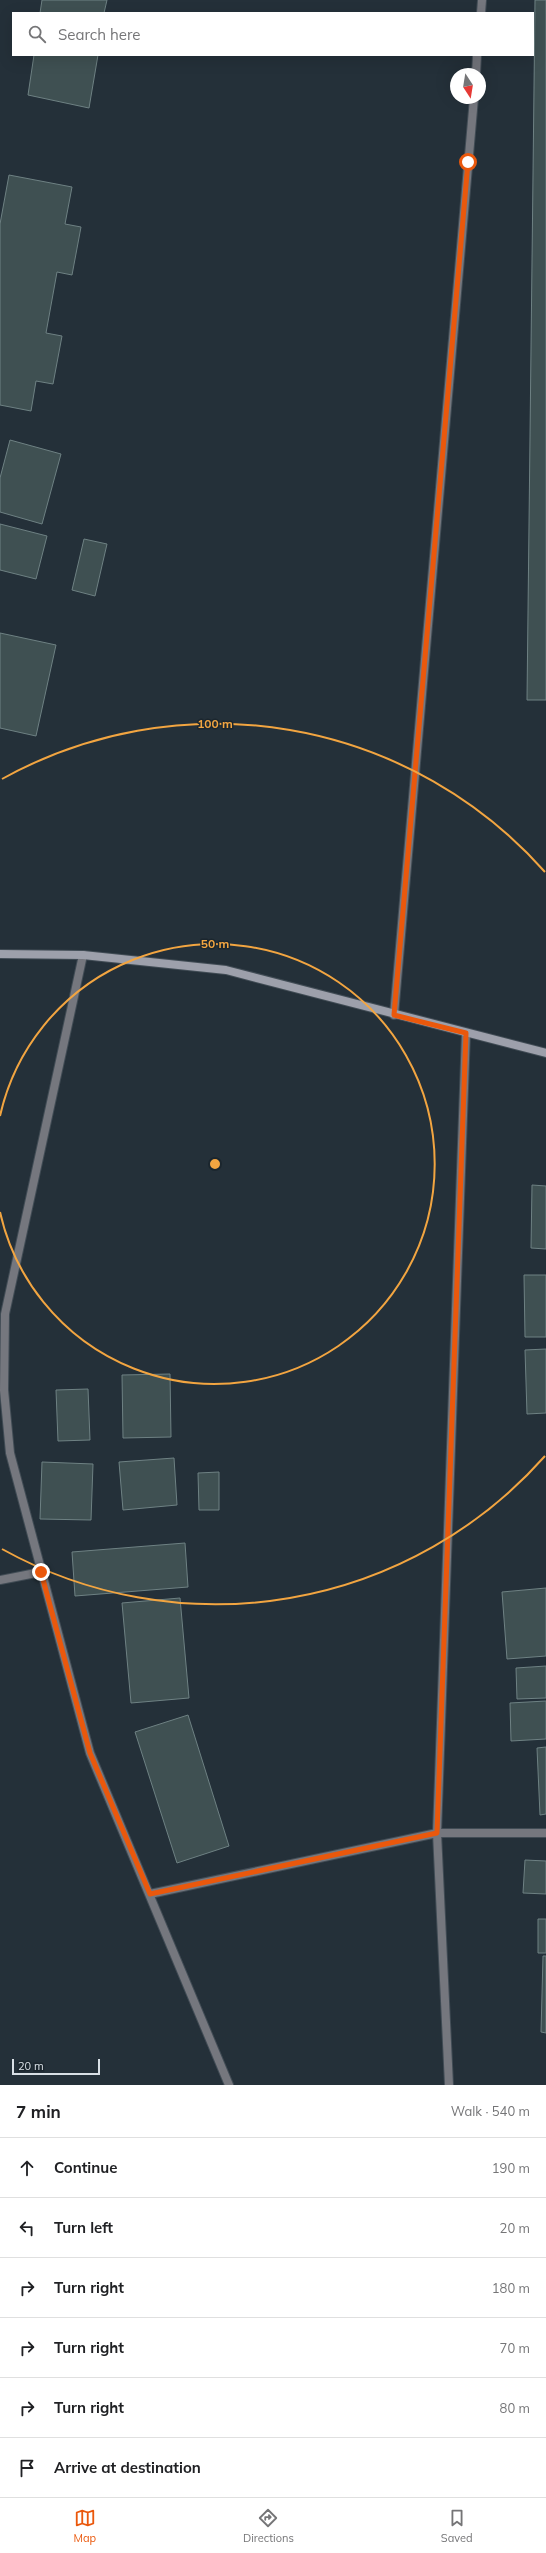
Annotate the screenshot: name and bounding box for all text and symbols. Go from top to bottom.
search box [12,12,534,56]
icon: search [26,23,48,45]
text: Search here [58,25,140,44]
north arrow [450,68,486,104]
route start [459,153,477,171]
text: 100 m [197,716,233,731]
text: 50 m [201,936,229,951]
centre of rings [208,1157,222,1171]
route end [32,1563,50,1581]
scale bar [12,2057,100,2076]
text: 20 m [18,2059,44,2073]
text: 7 min [16,2101,61,2122]
text: Walk · 540 m [451,2103,530,2119]
icon: ahead [16,2157,38,2179]
text: Continue [54,2158,117,2177]
text: 190 m [492,2160,530,2176]
icon: left [16,2217,38,2239]
text: Turn left [54,2218,113,2237]
text: 20 m [500,2220,530,2236]
icon: right [16,2277,38,2299]
text: Turn right [54,2278,124,2297]
text: 180 m [492,2280,530,2296]
icon: right [16,2337,38,2359]
text: Turn right [54,2338,124,2357]
text: 70 m [500,2340,530,2356]
icon: right [16,2397,38,2419]
text: Turn right [54,2398,124,2417]
text: 80 m [500,2400,530,2416]
icon: arrive [16,2457,38,2479]
text: Arrive at destination [54,2458,201,2477]
tab: Map [73,2507,96,2545]
tab: Directions [243,2507,294,2545]
tab: Saved [441,2507,473,2545]

